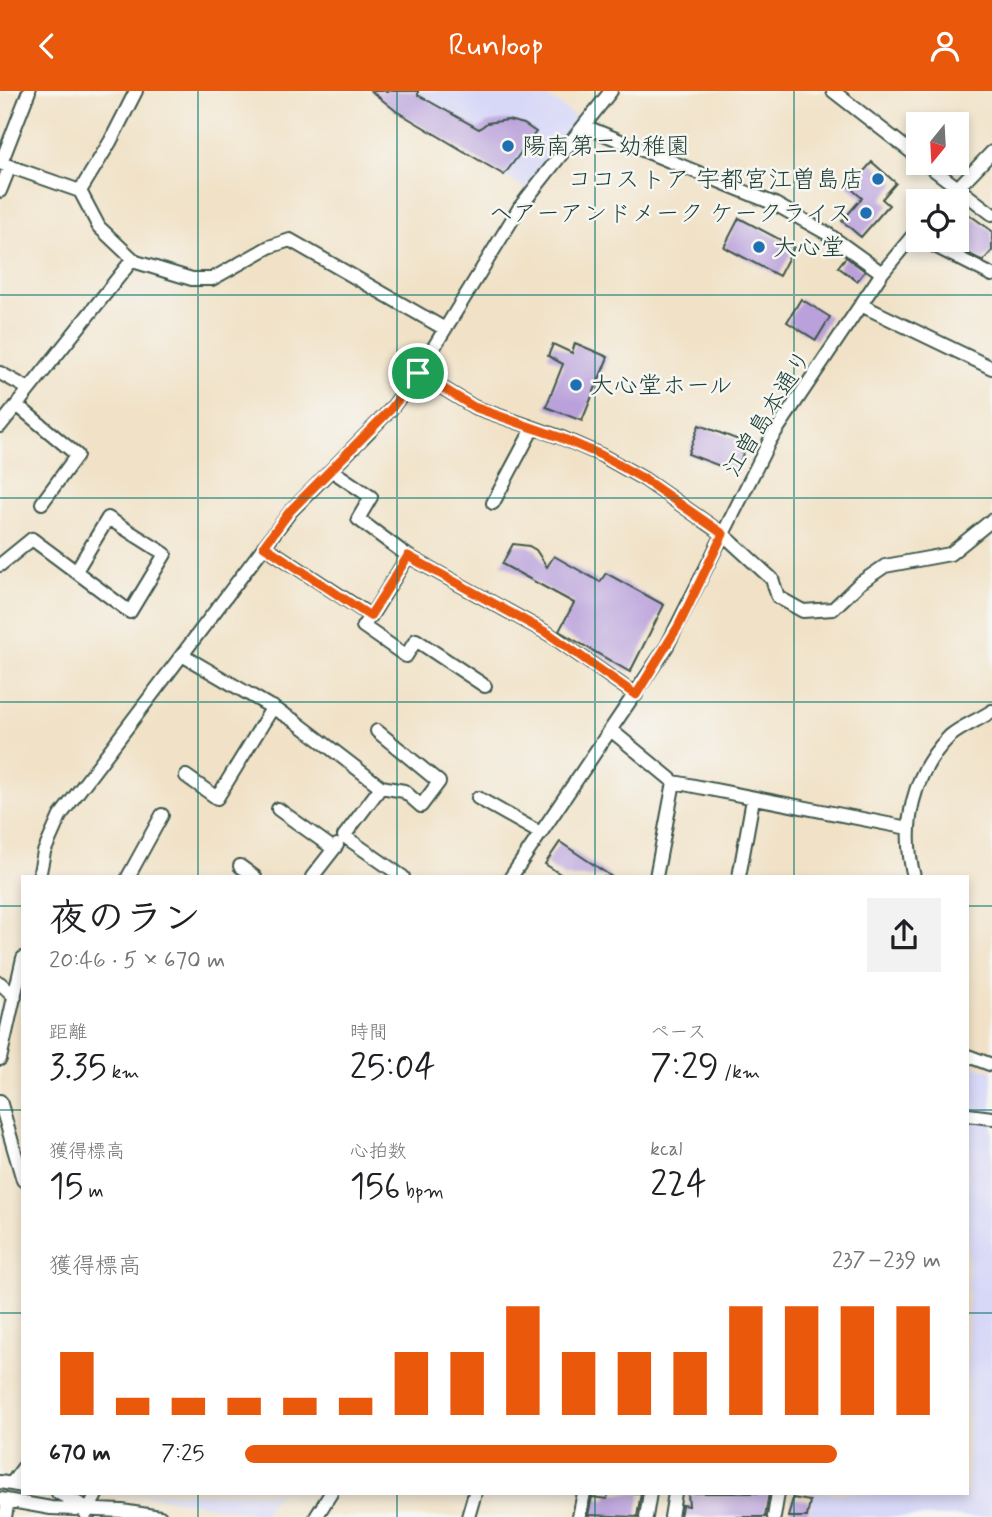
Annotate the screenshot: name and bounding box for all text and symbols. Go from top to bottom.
text: Runloop [448,25,544,67]
icon: back [28,27,66,65]
icon: person [926,27,964,65]
north arrow [906,112,970,175]
map controls [906,112,969,252]
place label: 陽南第二幼稚園 [522,132,690,163]
marker: 陽南第二幼稚園 [500,138,516,154]
place label: ココストア 宇都宮江曽島店 [568,165,864,196]
marker: ココストア 宇都宮江曽島店 [870,171,886,187]
button: locate [906,189,969,252]
place label: ヘアーアンドメーク ケークライス [489,199,852,230]
marker: ヘアーアンドメーク ケークライス [858,205,874,221]
place label: 大心堂 [773,233,845,264]
marker: 大心堂 [751,239,767,255]
pin [388,343,448,403]
street label: 江曽島本通り [717,345,820,483]
icon: arrive [399,354,437,392]
place label: 大心堂ホール [590,371,733,402]
marker: 大心堂ホール [568,377,584,393]
text: 夜のラン [49,895,201,944]
button: share [867,898,941,972]
text: 20:46 · 5 × 670 m [49,946,225,976]
text: 距離 [49,1020,87,1045]
text: 時間 [350,1020,388,1045]
text: ペース [650,1020,706,1045]
text: 3.35 [49,1045,107,1091]
text: 25:04 [350,1045,436,1091]
text: 7:29 [650,1045,719,1091]
text: km [107,1060,139,1085]
text: /km [719,1060,760,1085]
text: kcal [650,1137,682,1162]
text: 獲得標高 [49,1139,125,1164]
text: 心拍数 [350,1139,407,1164]
text: 224 [650,1162,707,1208]
text: 15 [49,1164,83,1210]
text: 156 [350,1164,400,1210]
text: m [83,1179,104,1204]
text: bpm [400,1179,444,1204]
text: 237–239 m [832,1246,941,1276]
text: 獲得標高 [49,1252,141,1282]
text: 670 m [49,1439,111,1469]
text: 7:25 [161,1439,205,1469]

